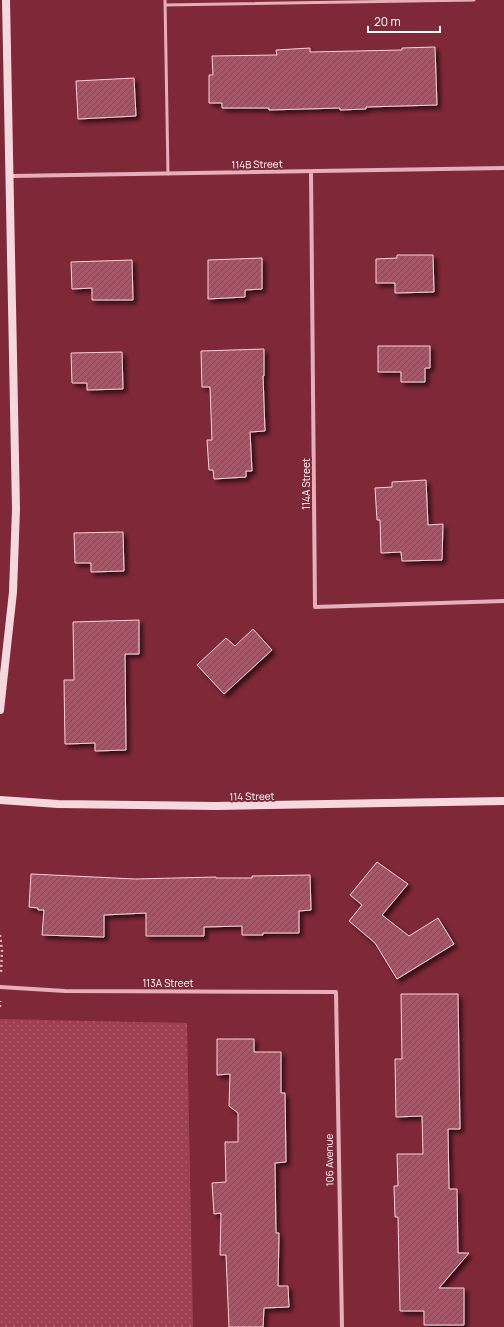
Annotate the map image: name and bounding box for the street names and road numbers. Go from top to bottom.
street label: 114B Street [231,157,283,171]
street label: 114A Street [299,458,313,510]
street label: 114 Street [229,789,275,803]
street label: 113A Street [142,976,194,990]
street label: 106 Avenue [322,1134,336,1186]

